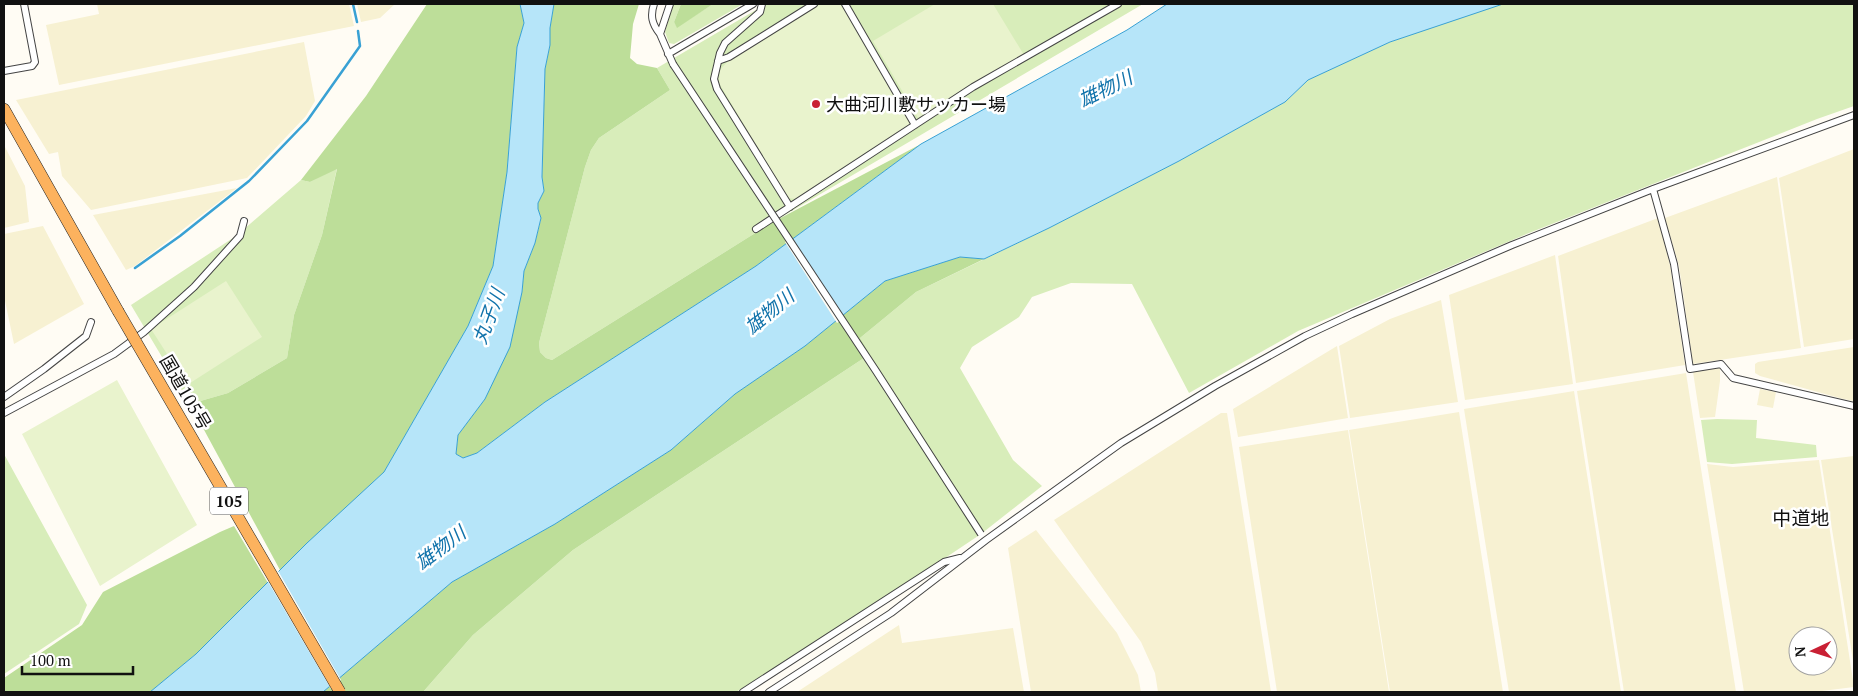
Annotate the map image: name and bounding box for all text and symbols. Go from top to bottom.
water label: 雄物川 [1074,63,1138,112]
place label: 大曲河川敷サッカー場 [826,92,1006,116]
marker: 大曲河川敷サッカー場 [810,98,822,110]
water label: 雄物川 [739,282,800,339]
water label: 丸子川 [467,283,510,347]
street label: 国道105号 [155,350,217,434]
road number: 105 [210,488,248,514]
district label: 中道地 [1772,505,1830,530]
water label: 雄物川 [410,519,472,574]
north arrow [1788,626,1838,676]
scale bar [22,644,134,676]
text: N [1790,646,1809,658]
text: 100 m [30,650,71,670]

